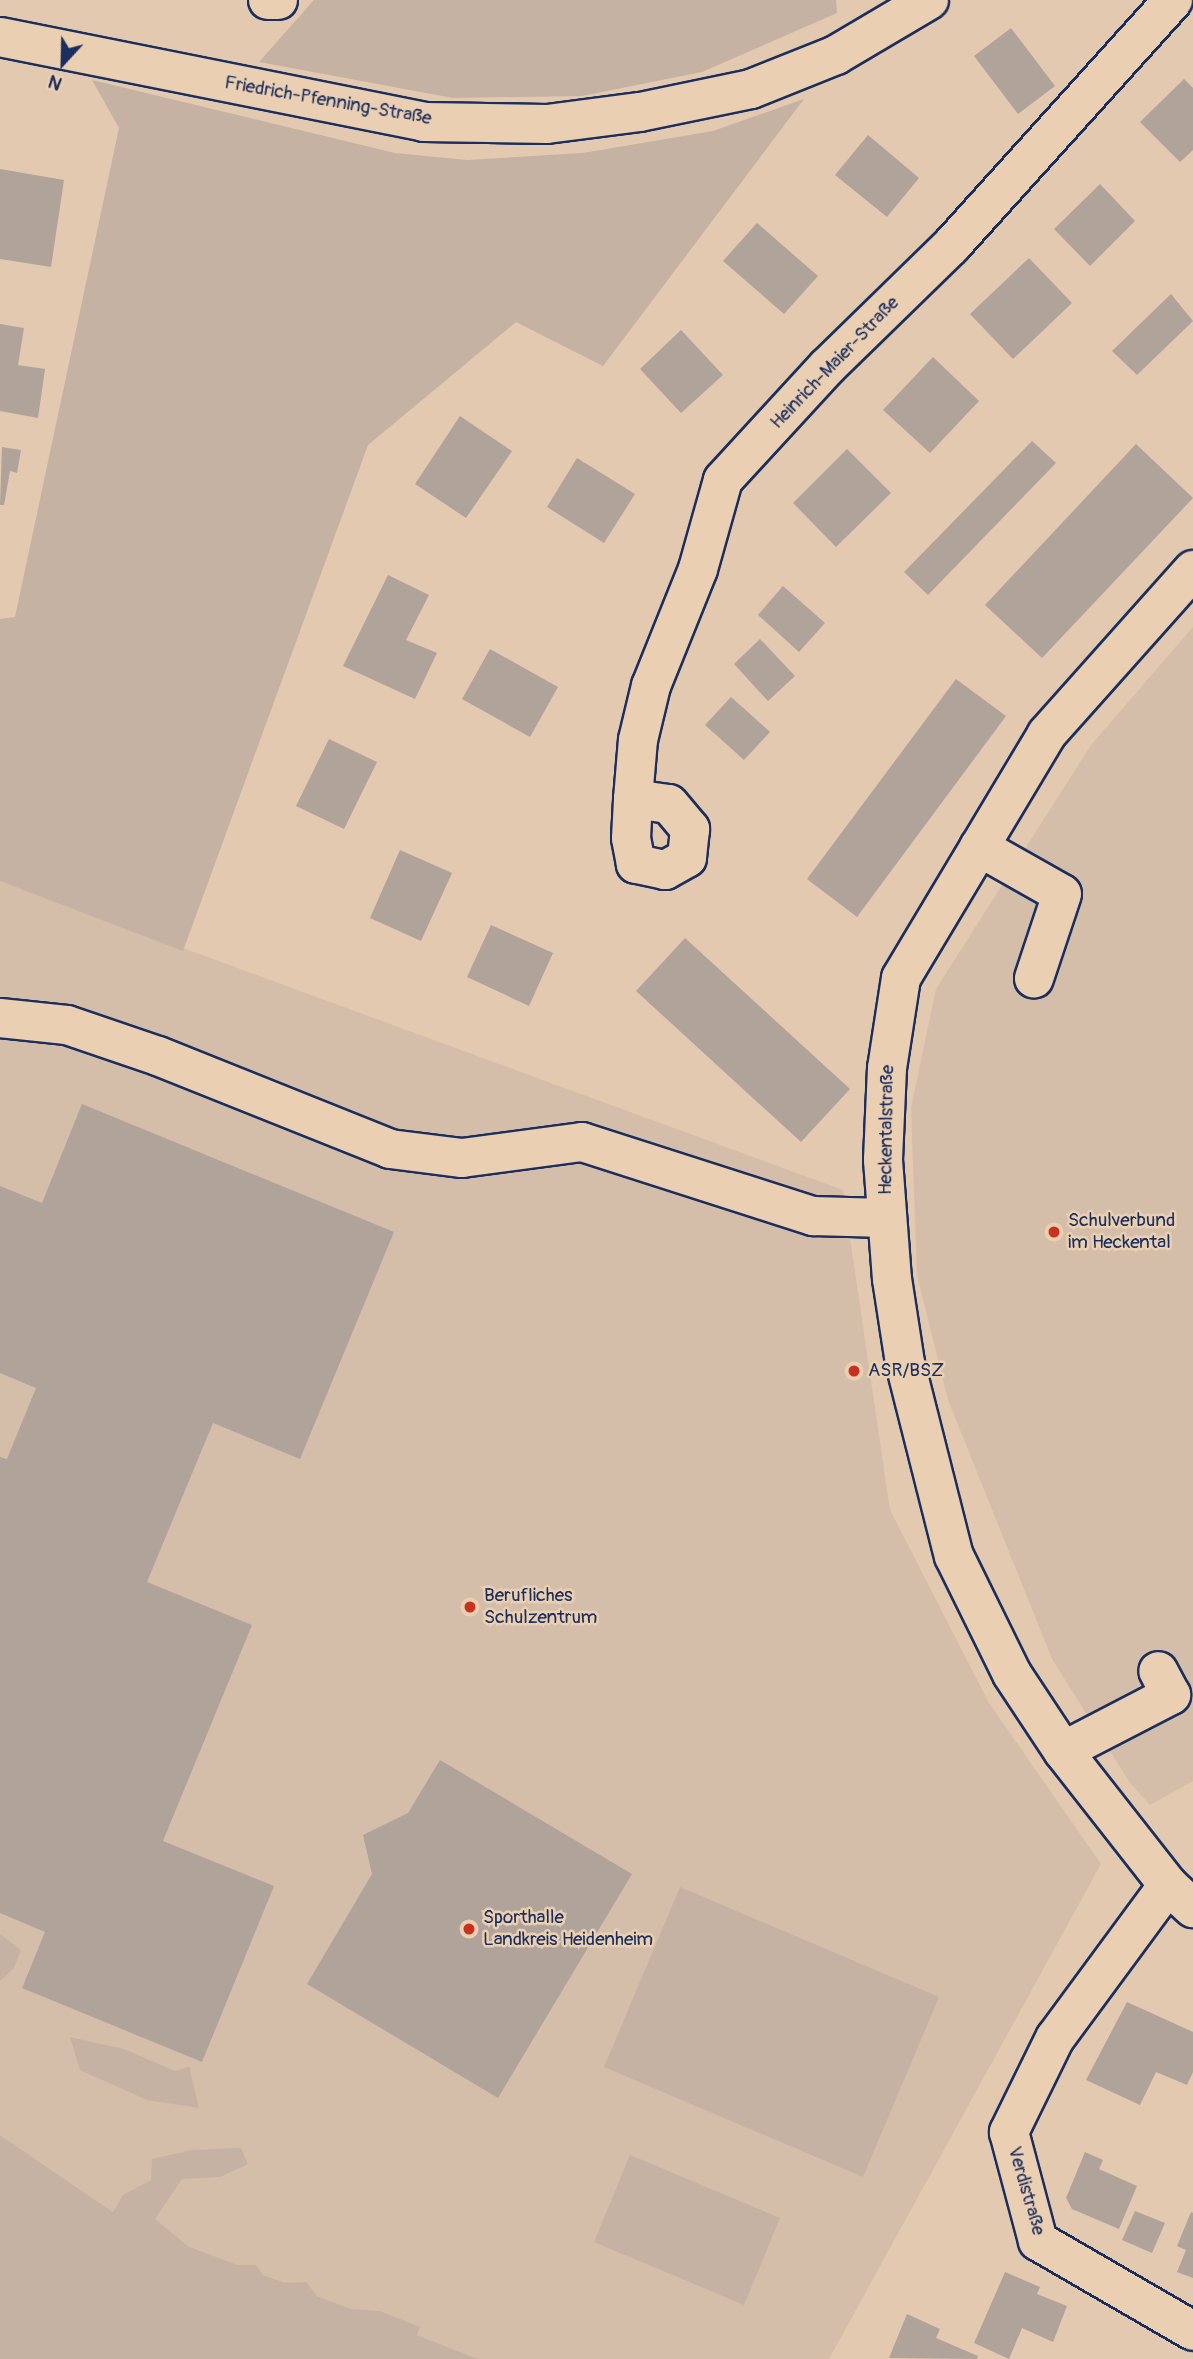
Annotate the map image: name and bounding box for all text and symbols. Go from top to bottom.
north arrow [28,28,98,98]
text: N [45,69,66,96]
street label: Friedrich-Pfenning-Straße [223,72,433,130]
street label: Heinrich-Maier-Straße [766,292,904,434]
street label: Heckentalstraße [874,1065,900,1195]
place label: Schulverbund im Heckental [1068,1210,1175,1254]
marker: Schulverbund im Heckental [1046,1224,1062,1240]
place label: ASR/BSZ [868,1360,944,1382]
marker: ASR/BSZ [846,1363,862,1379]
place label: Berufliches Schulzentrum [484,1585,597,1629]
marker: Berufliches Schulzentrum [462,1599,478,1615]
place label: Sporthalle Landkreis Heidenheim [483,1907,653,1951]
marker: Sporthalle Landkreis Heidenheim [461,1921,477,1937]
street label: Verdistraße [1002,2144,1050,2238]

